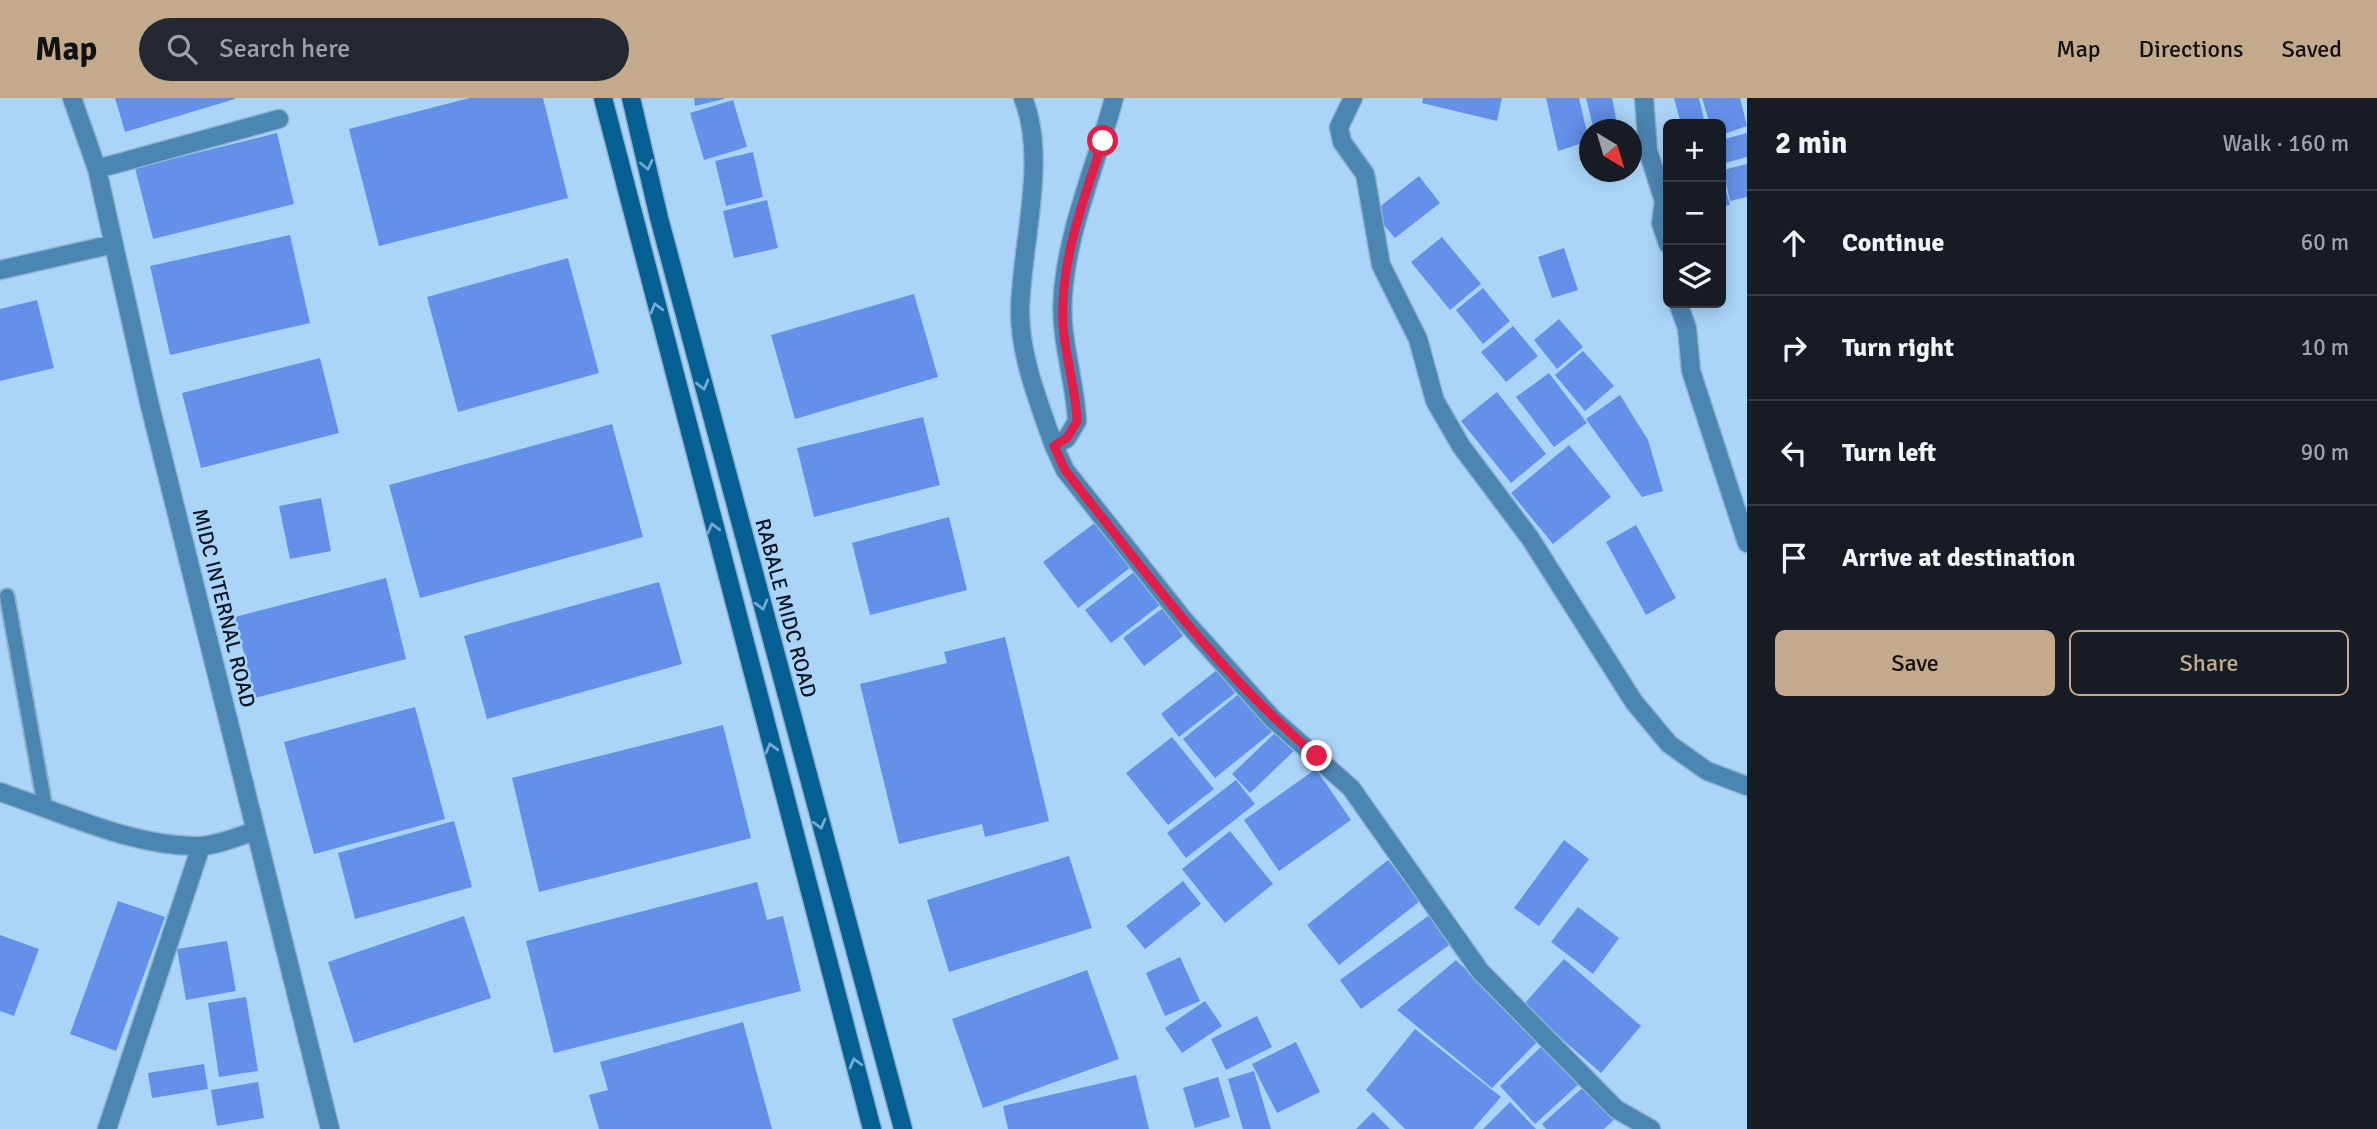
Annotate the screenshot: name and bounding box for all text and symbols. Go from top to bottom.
search box [139,18,629,81]
text: Map [35,29,97,70]
icon: search [163,30,201,68]
text: Search here [219,33,350,65]
text: Map [2056,34,2101,64]
text: Directions [2139,34,2244,64]
text: Saved [2282,34,2342,64]
north arrow [1579,119,1642,182]
map controls [1663,119,1726,308]
button: + [1663,119,1726,182]
route start [1087,125,1118,156]
text: 2 min [1775,125,1847,162]
text: Walk · 160 m [2223,129,2349,158]
one-way arrow [638,158,653,170]
button: − [1663,182,1726,245]
icon: ahead [1775,224,1813,262]
text: Continue [1842,227,1944,259]
text: 60 m [2301,228,2349,257]
button: layers [1663,245,1726,308]
one-way arrow [650,302,664,314]
icon: right [1775,329,1813,367]
text: Turn right [1842,332,1954,364]
text: 10 m [2301,333,2349,362]
one-way arrow [695,379,709,391]
icon: left [1775,434,1813,472]
text: Turn left [1842,437,1936,469]
text: 90 m [2301,438,2349,467]
street label: MIDC INTERNAL ROAD [187,506,261,710]
street label: RABALE MIDC ROAD [750,515,822,701]
one-way arrow [707,522,721,534]
icon: arrive [1775,539,1813,577]
text: Arrive at destination [1842,542,2075,574]
one-way arrow [754,599,768,611]
button: Save [1775,630,2055,696]
button: Share [2069,630,2349,696]
route end [1301,740,1332,771]
one-way arrow [765,743,779,755]
one-way arrow [812,818,827,830]
one-way arrow [848,1057,863,1069]

